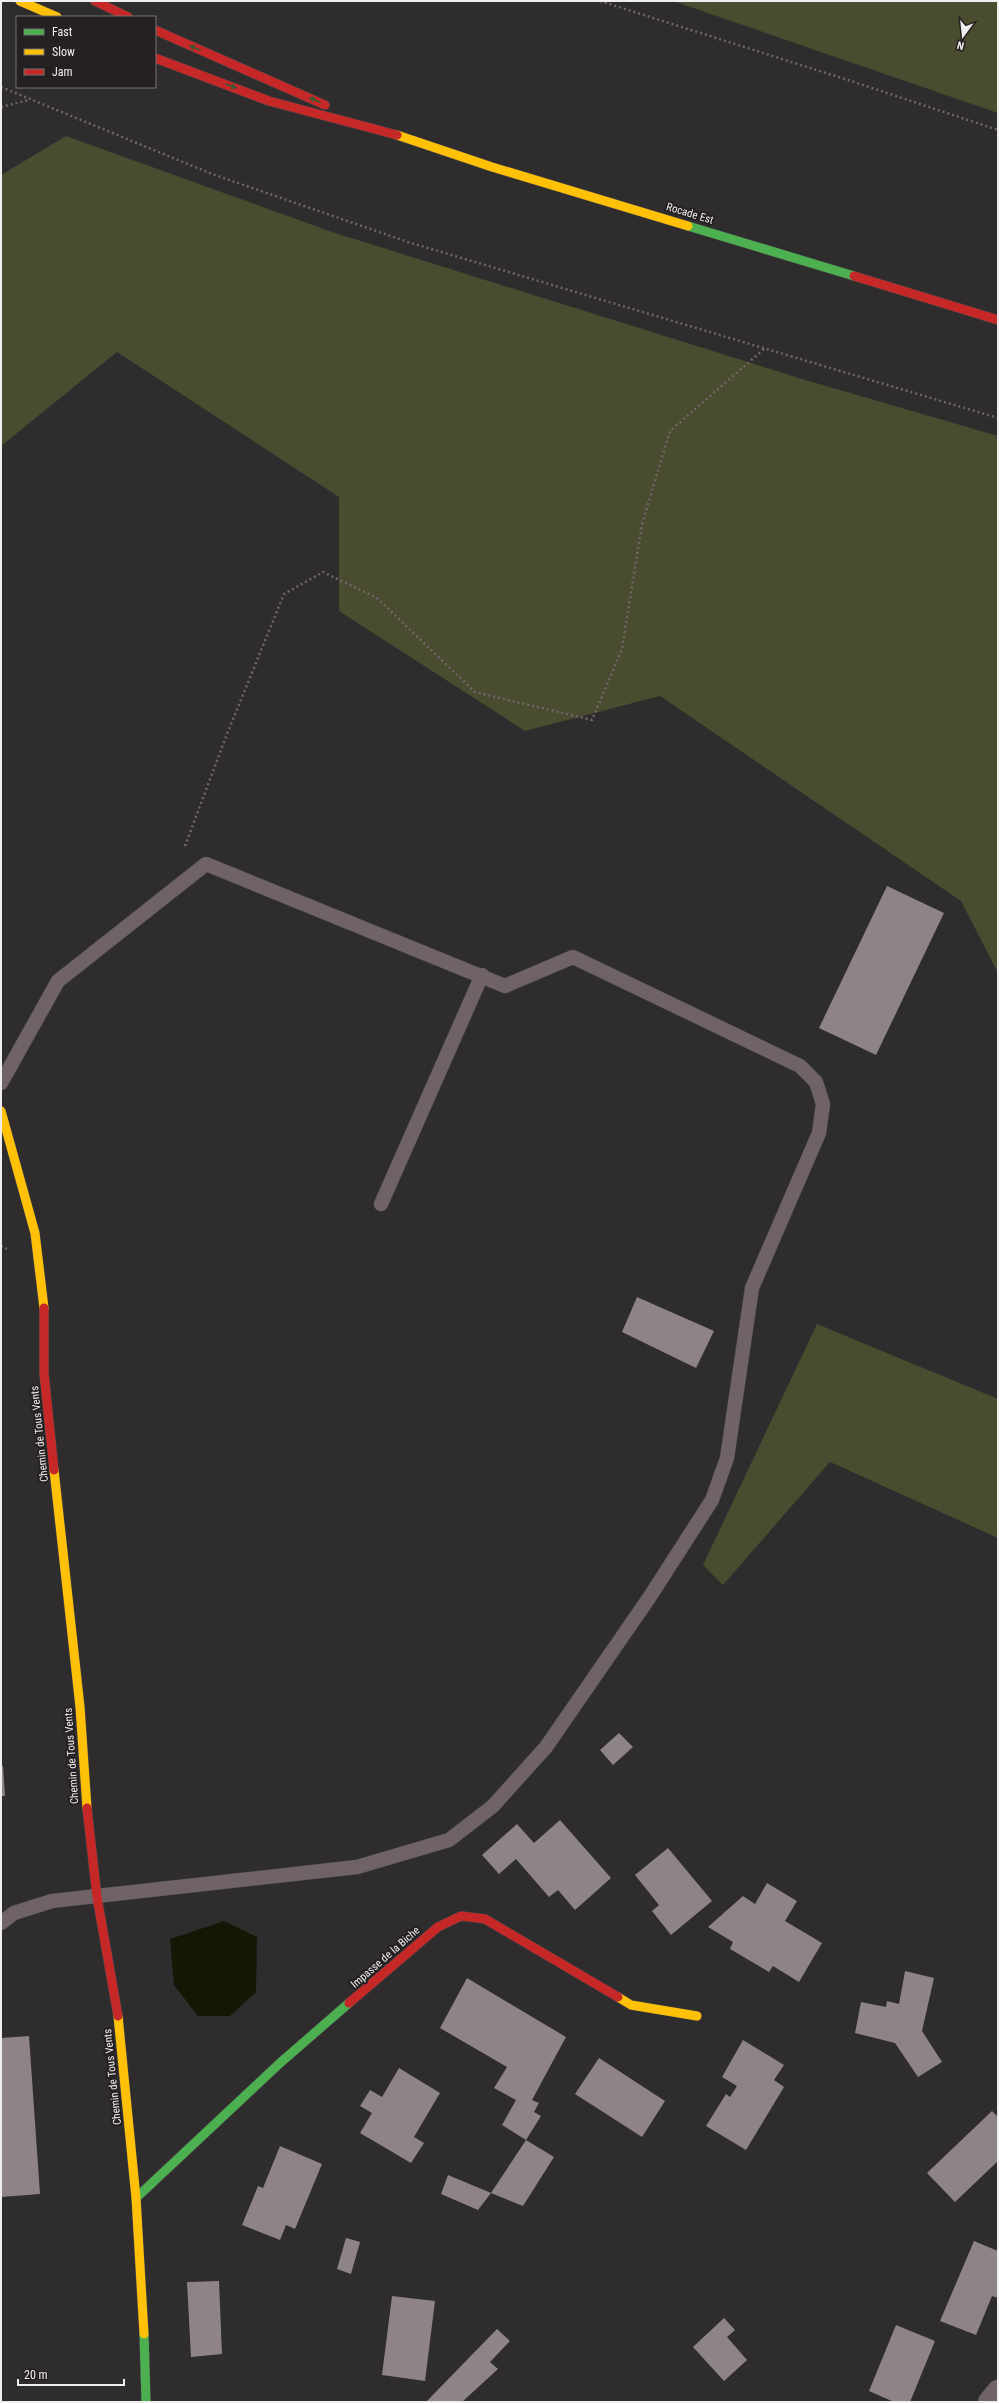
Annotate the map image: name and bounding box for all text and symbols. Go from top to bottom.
legend [16,16,156,88]
north arrow [943,16,983,56]
text: Fast [52,25,73,39]
text: N [955,38,965,52]
text: Slow [52,45,75,59]
one-way arrow [190,45,201,51]
text: Jam [52,65,73,79]
one-way arrow [225,84,237,90]
one-way arrow [309,97,320,103]
street label: Rocade Est [665,200,715,227]
street label: Chemin de Tous Vents [28,1385,51,1483]
street label: Chemin de Tous Vents [62,1707,81,1805]
street label: Impasse de la Biche [348,1924,422,1991]
street label: Chemin de Tous Vents [101,2028,124,2126]
scale bar [18,2361,124,2387]
text: 20 m [24,2368,48,2382]

